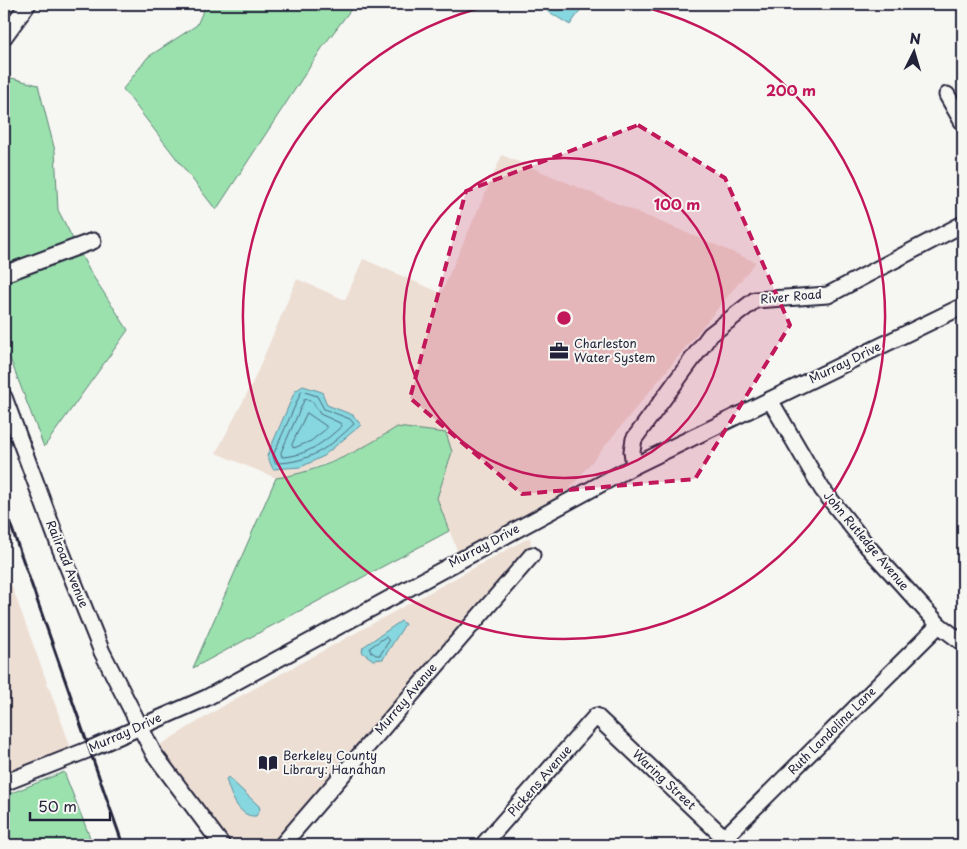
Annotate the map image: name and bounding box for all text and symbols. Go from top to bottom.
north arrow [890,28,940,78]
text: N [909,28,922,49]
text: 200 m [766,78,816,101]
text: 100 m [654,192,700,215]
street label: River Road [759,284,823,308]
centre of rings [555,309,573,327]
place label: Charleston Water System [574,334,656,366]
street label: Murray Drive [806,337,884,387]
office icon: Charleston Water System [548,340,570,362]
street label: John Rutledge Avenue [820,487,914,594]
street label: Railroad Avenue [42,517,94,611]
street label: Murray Drive [445,519,522,571]
street label: Murray Avenue [370,658,441,738]
street label: Ruth Landolina Lane [783,682,879,778]
street label: Murray Drive [85,708,164,756]
street label: Pickens Avenue [503,741,575,820]
street label: Waring Street [629,745,700,814]
place label: Berkeley County Library: Hanahan [283,746,386,778]
library icon: Berkeley County Library: Hanahan [257,752,279,774]
scale bar [30,789,110,821]
text: 50 m [38,794,77,817]

